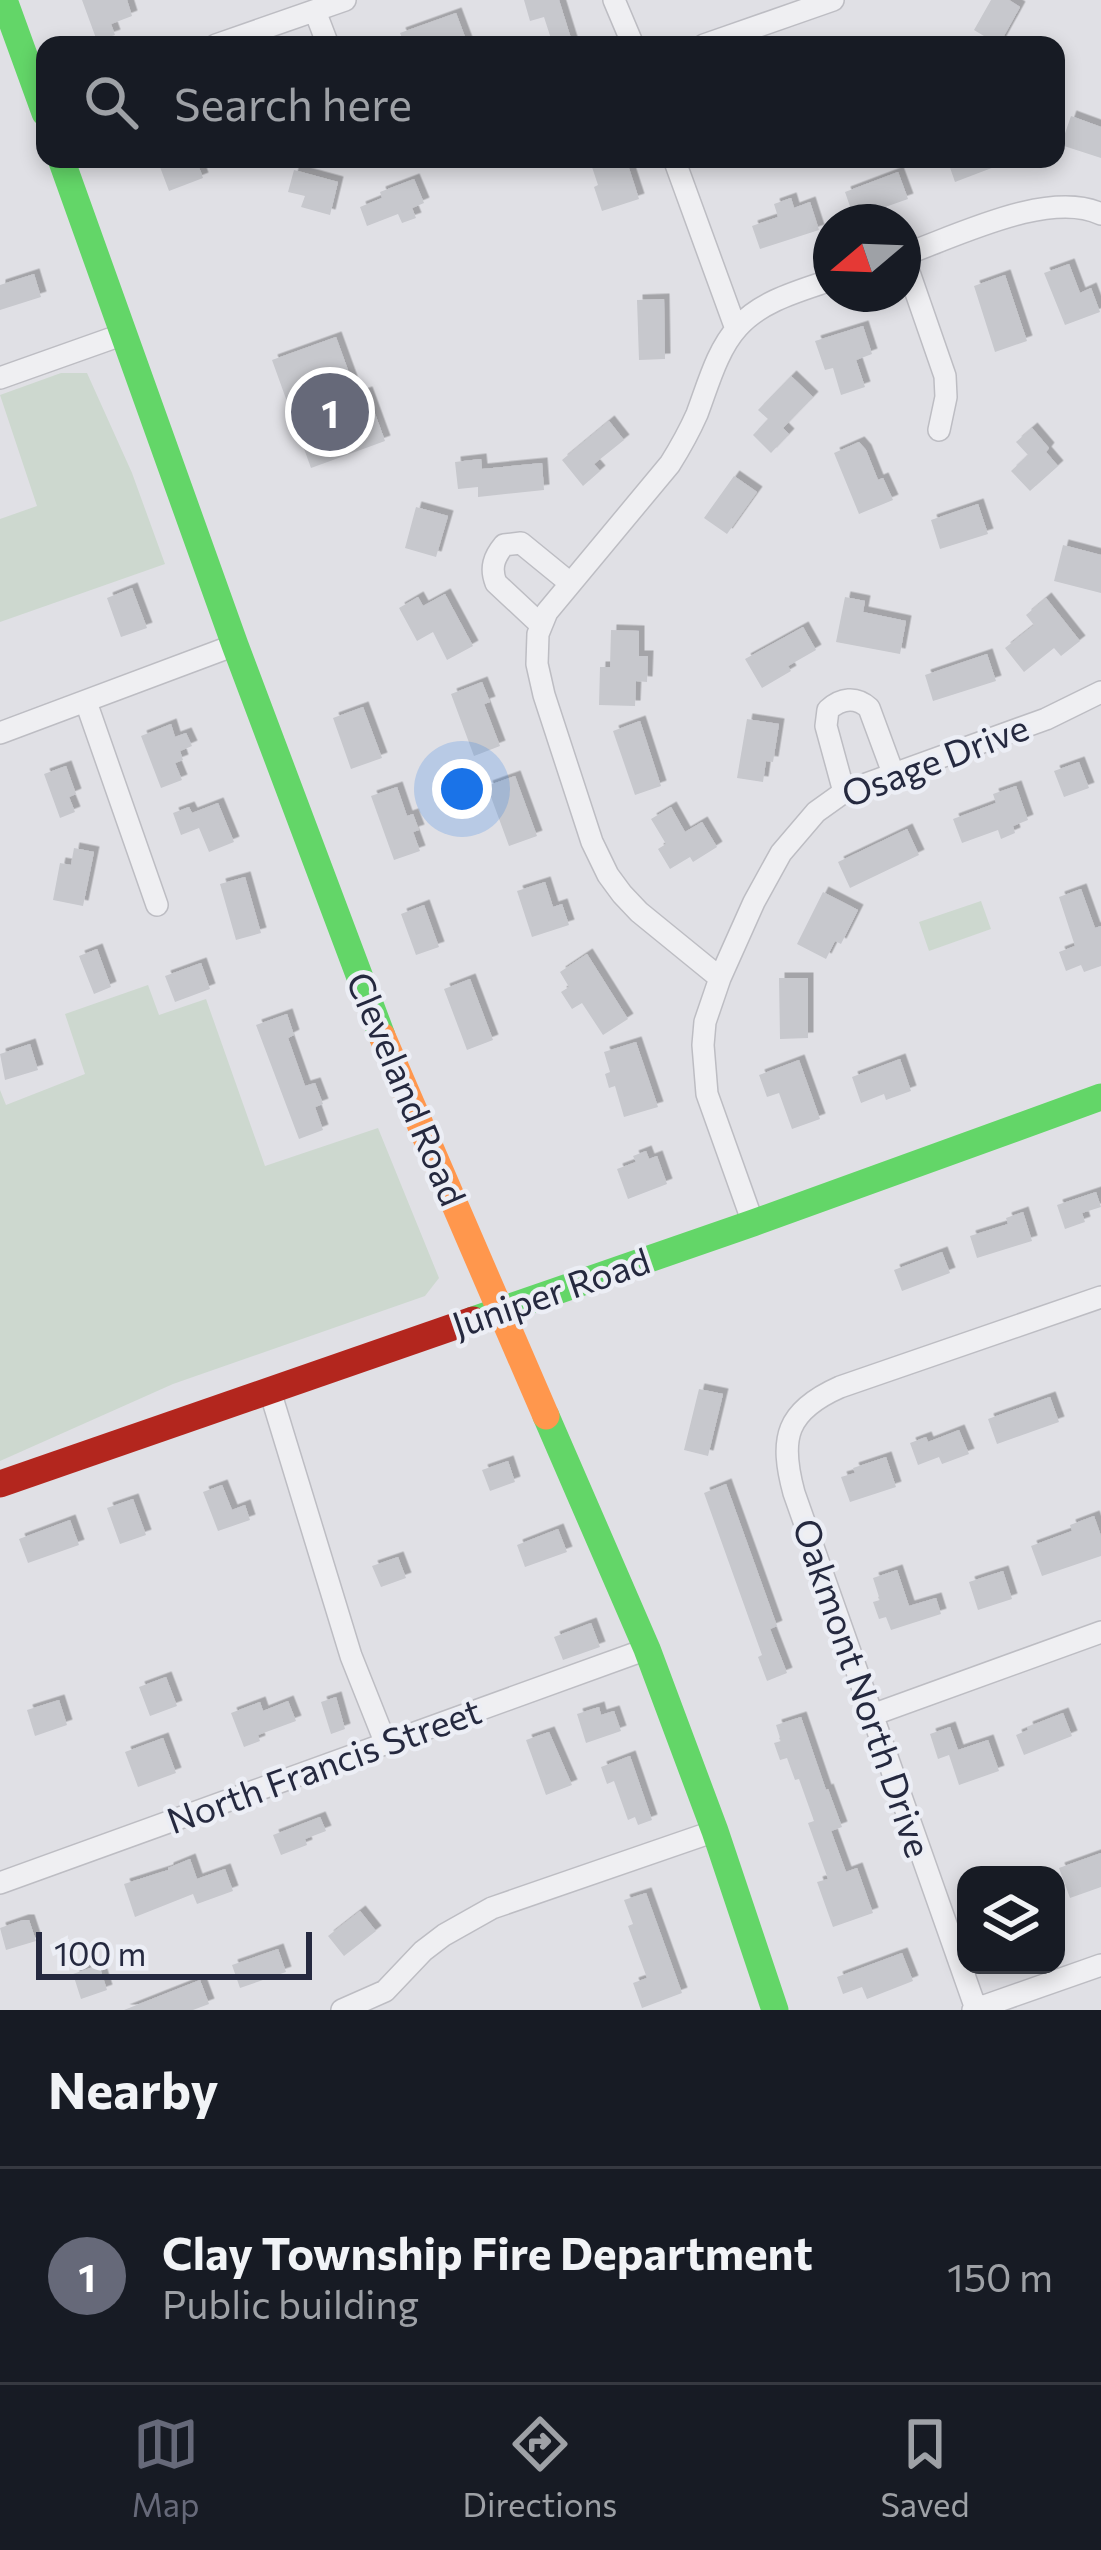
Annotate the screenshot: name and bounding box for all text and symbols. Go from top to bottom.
search box [36,36,1065,168]
icon: search [78,69,144,135]
text: Search here [174,75,412,130]
north arrow [813,204,921,312]
pin: 1 [291,367,369,457]
street label: Osage Drive [835,703,1034,815]
your location [432,759,492,819]
street label: Cleveland Road [339,965,477,1212]
street label: Juniper Road [446,1237,655,1345]
street label: Oakmont North Drive [785,1512,943,1862]
street label: North Francis Street [160,1687,486,1841]
map controls [957,1866,1065,1974]
button: layers [957,1866,1065,1974]
scale bar [36,1926,312,1979]
text: 100 m [54,1932,146,1973]
text: Nearby [48,2057,218,2120]
text: Clay Township Fire Department [162,2224,813,2279]
text: 1 [78,2252,96,2300]
text: 150 m [947,2252,1053,2300]
text: Public building [162,2279,419,2327]
tab: Map [132,2411,200,2524]
tab: Directions [463,2411,617,2524]
tab: Saved [880,2411,969,2524]

